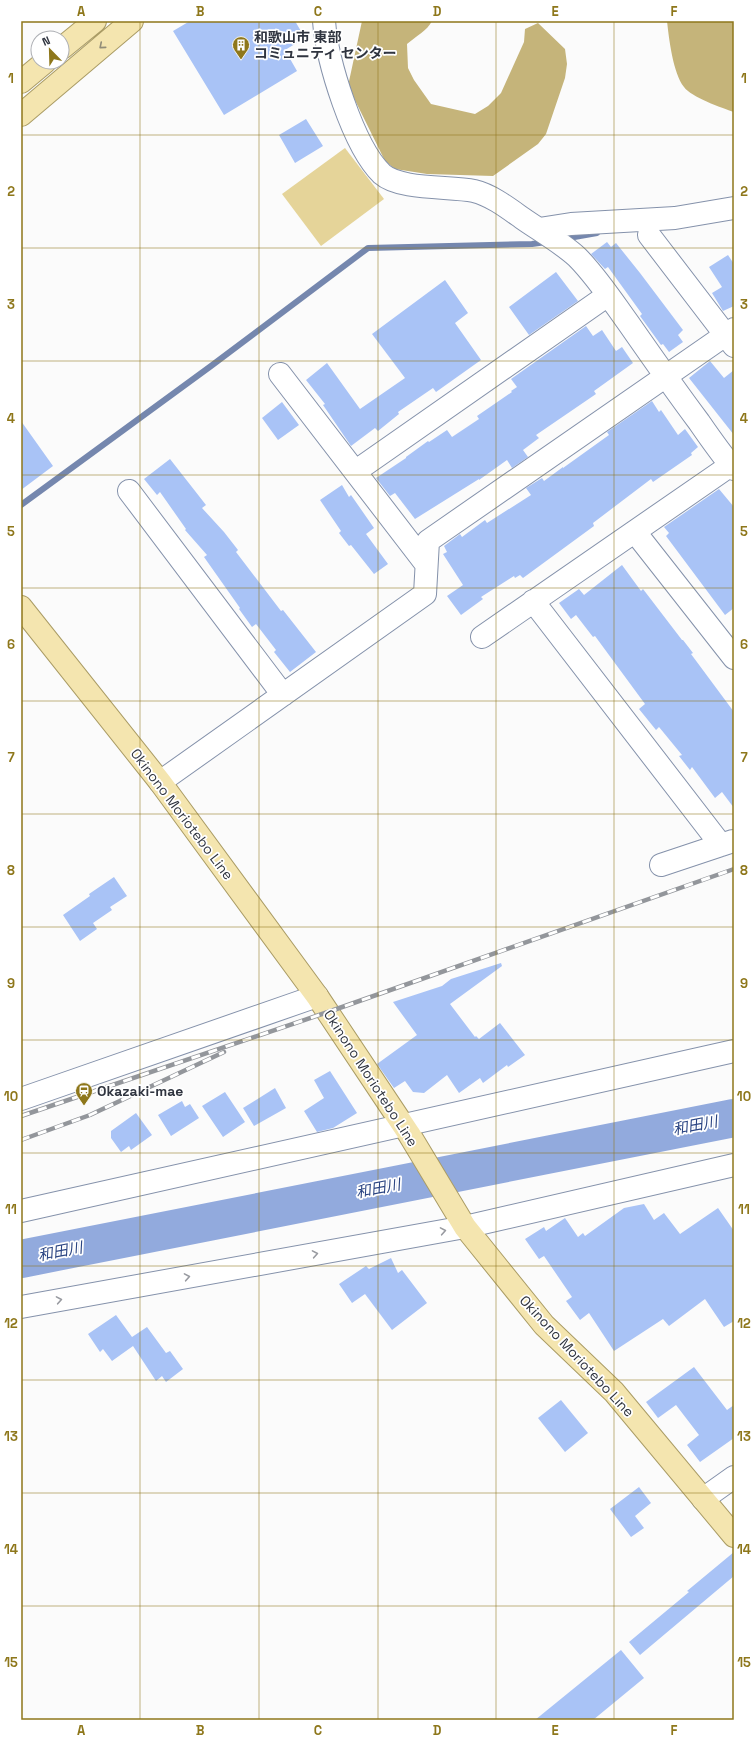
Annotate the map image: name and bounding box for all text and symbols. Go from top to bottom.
text: A [77,3,86,20]
text: B [196,3,205,20]
text: C [314,3,322,20]
text: D [433,3,442,20]
text: E [551,3,559,20]
text: F [671,3,678,20]
place label: 和歌山市 東部 コミュニティ センター [254,28,397,62]
north arrow [30,30,70,70]
text: N [40,33,52,49]
building icon: 和歌山市 東部 コミュニティ センター [231,35,251,60]
one-way arrow [100,41,107,48]
text: 1 [8,70,14,87]
text: 1 [741,70,747,87]
text: 2 [7,183,15,200]
text: 2 [740,183,748,200]
text: 3 [7,296,15,313]
text: 3 [740,296,748,313]
text: 4 [7,410,15,427]
text: 4 [740,410,748,427]
text: 5 [7,523,15,540]
text: 5 [740,523,748,540]
text: 6 [7,636,15,653]
text: 6 [740,636,748,653]
street label: Okinono Moriotebo Line [127,745,237,883]
text: 7 [7,749,15,766]
text: 7 [740,749,748,766]
text: 8 [7,862,15,879]
text: 8 [740,862,748,879]
text: 9 [7,975,15,992]
text: 9 [740,975,748,992]
street label: Okinono Moriotebo Line [320,1006,422,1150]
station icon: Okazaki-mae [74,1081,94,1106]
place label: Okazaki-mae [97,1082,183,1100]
text: 10 [4,1088,18,1105]
text: 10 [737,1088,751,1105]
water label: 和田川 [671,1111,721,1139]
water label: 和田川 [354,1174,404,1202]
text: 11 [5,1201,17,1218]
text: 11 [738,1201,750,1218]
one-way arrow [440,1227,446,1235]
water label: 和田川 [36,1237,86,1265]
one-way arrow [312,1250,318,1259]
one-way arrow [184,1273,190,1282]
street label: Okinono Moriotebo Line [516,1291,638,1421]
one-way arrow [56,1296,62,1305]
text: 12 [4,1315,18,1332]
text: 12 [737,1315,751,1332]
text: 13 [4,1428,18,1445]
text: 13 [737,1428,751,1445]
text: 14 [4,1541,18,1558]
text: 14 [737,1541,751,1558]
text: 15 [4,1654,18,1671]
text: 15 [737,1654,751,1671]
text: A [77,1722,86,1739]
text: B [196,1722,205,1739]
text: C [314,1722,322,1739]
text: D [433,1722,442,1739]
text: E [551,1722,559,1739]
text: F [671,1722,678,1739]

